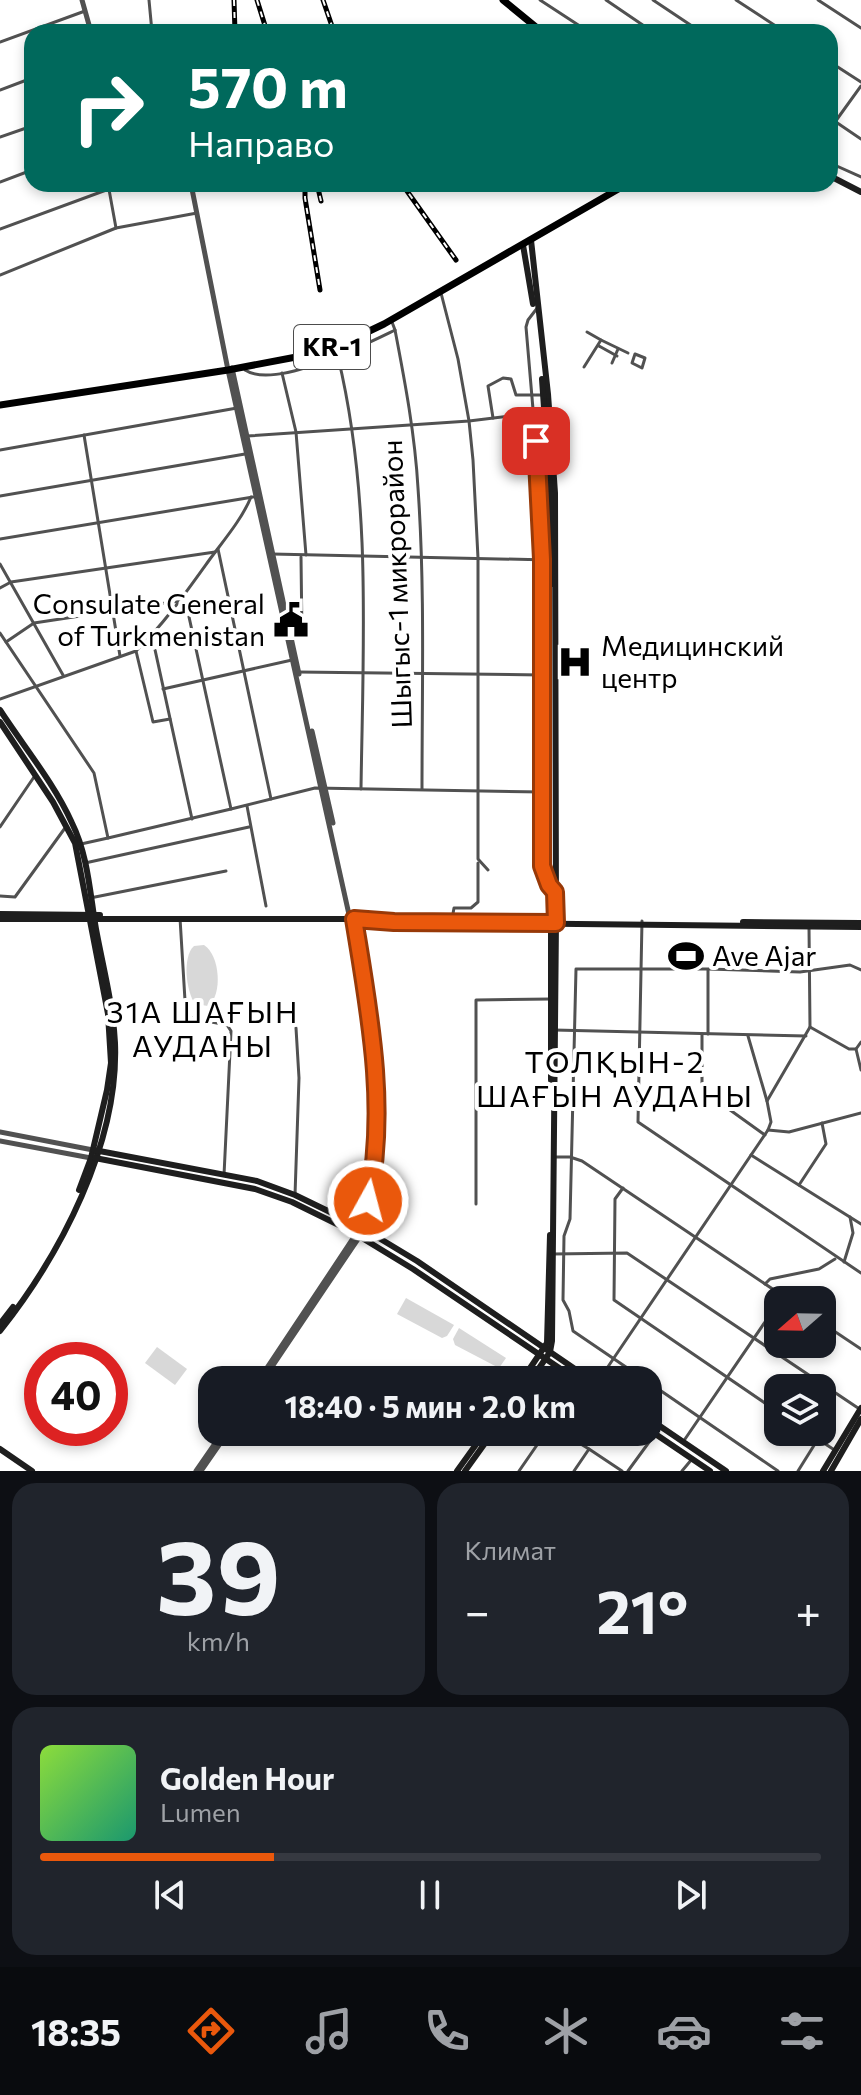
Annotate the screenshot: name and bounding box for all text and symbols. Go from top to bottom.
text: 570 m [188,51,348,120]
icon: right [56,56,160,160]
text: Направо [188,120,334,164]
road number: KR-1 [294,325,370,369]
pin [502,407,570,475]
icon: arrive [514,419,558,463]
street label: Шыгыс-1 микрорайон [374,439,418,729]
place label: Consulate General of Turkmenistan [33,586,265,652]
public building icon: Consulate General of Turkmenistan [272,601,310,639]
place label: Медицинский центр [601,628,784,694]
hospital icon: Медицинский центр [556,643,594,681]
sports icon: Ave Ajar [667,937,705,975]
place label: Ave Ajar [712,938,817,972]
district label: 31А ШАҒЫН АУДАНЫ [107,992,299,1063]
district label: ТОЛҚЫН-2 ШАҒЫН АУДАНЫ [476,1042,754,1113]
position arrow [326,1159,410,1243]
north arrow [764,1286,836,1358]
map controls [764,1286,836,1446]
speed limit sign: 40 [24,1342,128,1446]
button: layers [764,1374,836,1446]
text: 18:40 · 5 мин · 2.0 km [284,1387,576,1424]
text: 39 [156,1509,281,1636]
text: Климат [465,1534,556,1565]
text: 21° [596,1573,688,1646]
text: − [465,1583,490,1637]
text: + [795,1583,821,1637]
text: km/h [187,1625,250,1656]
text: Golden Hour [160,1759,334,1796]
text: Lumen [160,1796,241,1827]
icon: previous [148,1873,192,1917]
icon: pause [408,1873,452,1917]
icon: next [669,1873,713,1917]
icon: directions [183,2003,239,2059]
icon: music [301,2003,357,2059]
icon: phone [419,2003,475,2059]
icon: climate [538,2003,594,2059]
icon: car [656,2003,712,2059]
icon: filters [774,2003,830,2059]
text: 18:35 [31,2009,121,2053]

